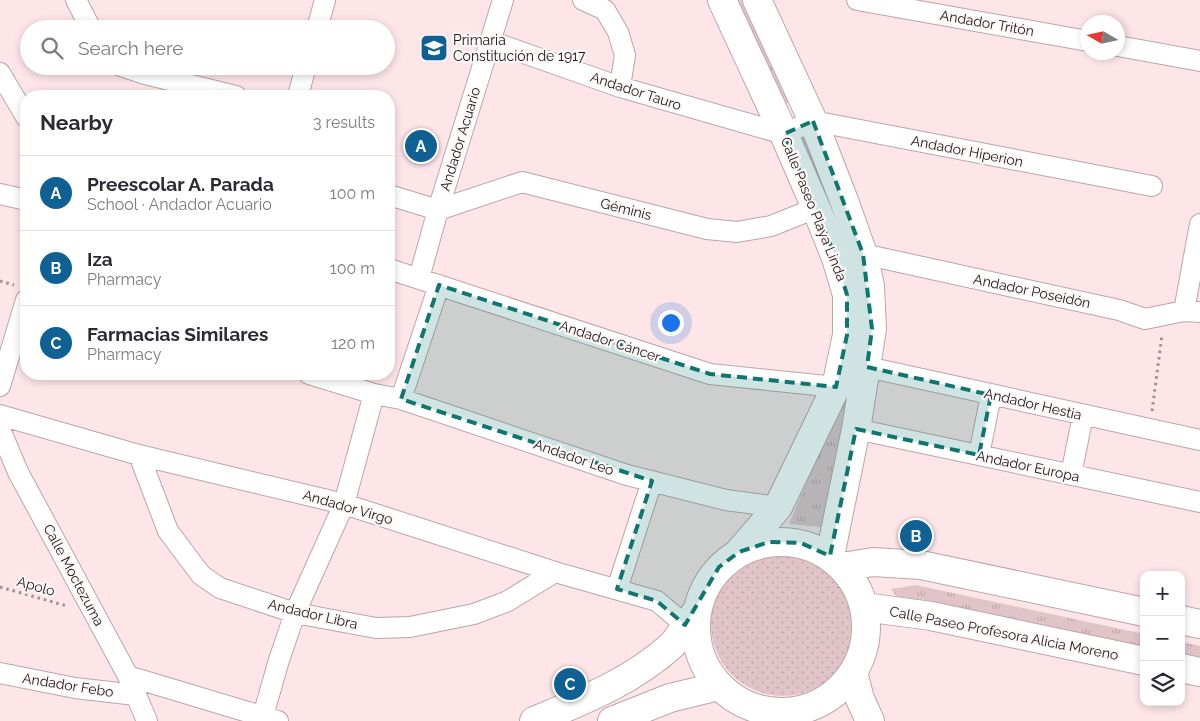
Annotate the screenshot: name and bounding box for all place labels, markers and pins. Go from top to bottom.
place label: Primaria Constitución de 1917 [453,32,586,64]
school or university icon: Primaria Constitución de 1917 [419,33,449,63]
pin: A [405,127,437,165]
pin: B [900,517,932,555]
pin: C [554,665,586,703]

